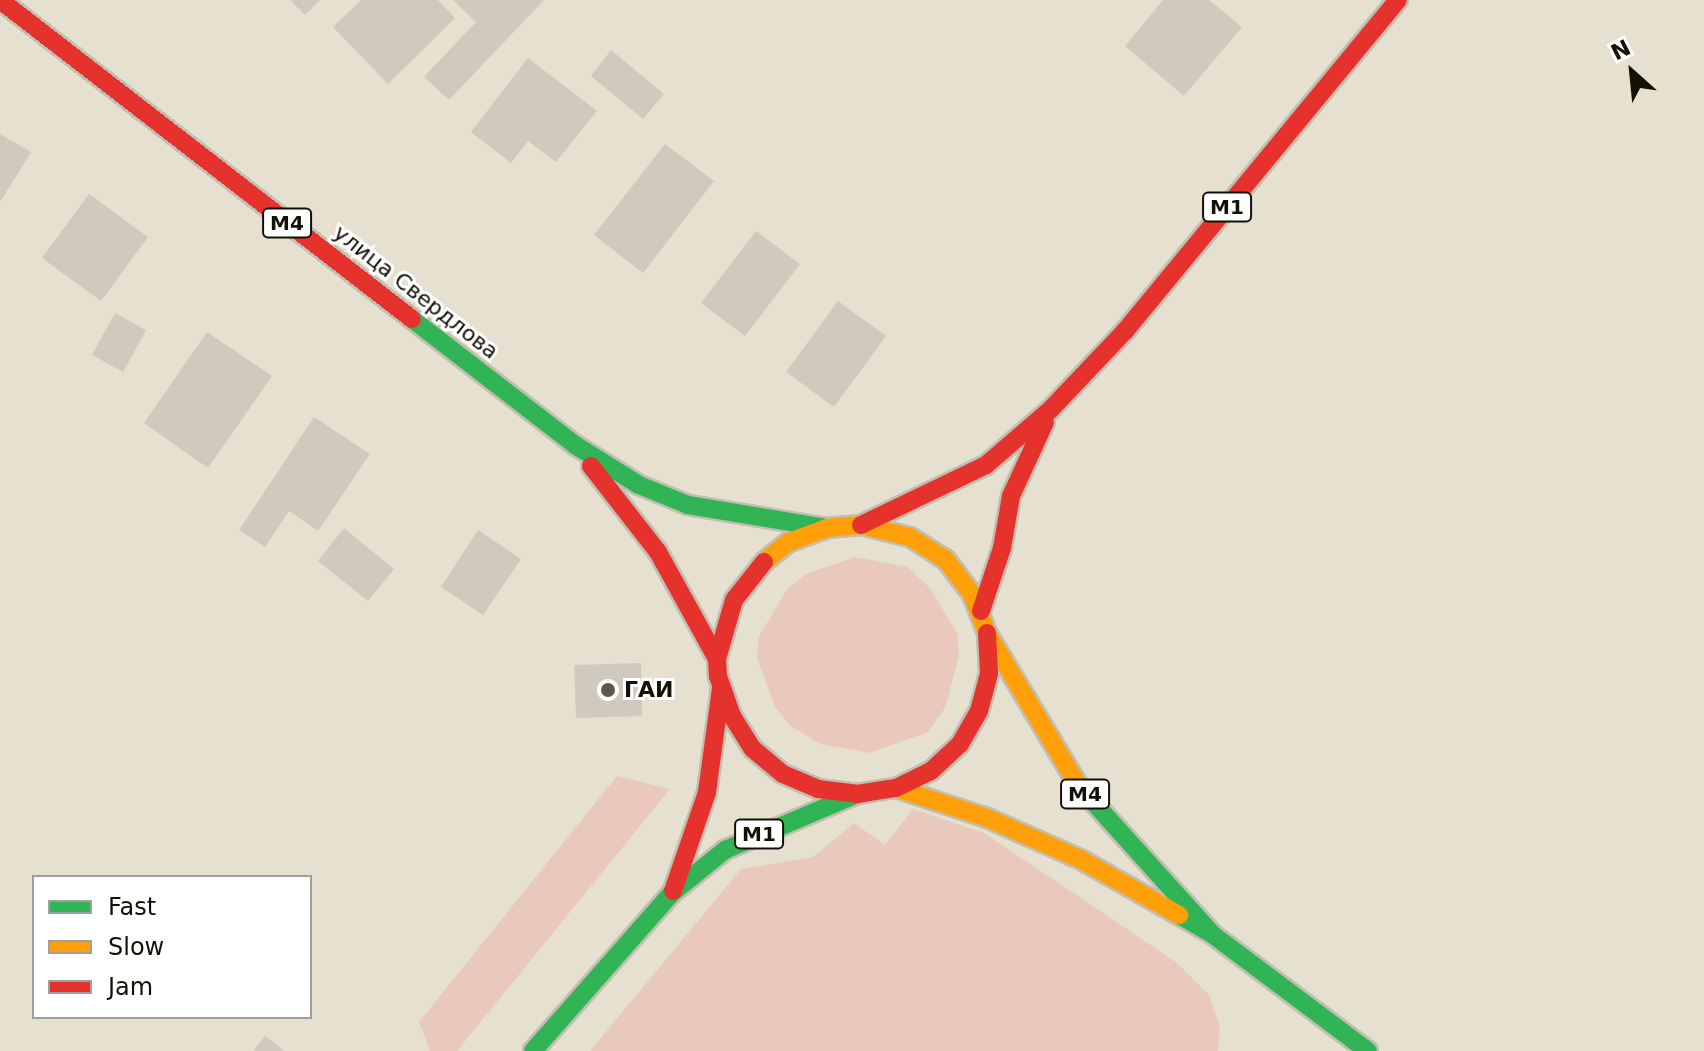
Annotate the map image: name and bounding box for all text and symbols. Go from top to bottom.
north arrow [1592,32,1672,112]
text: N [1607,35,1635,65]
road number: M1 [1201,191,1253,223]
road number: M4 [261,207,313,239]
street label: улица Свердлова [328,219,504,365]
place label: ГАИ [624,677,673,703]
marker: ГАИ [599,681,617,699]
road number: M4 [1059,778,1111,810]
road number: M1 [733,818,785,850]
legend [32,875,312,1019]
text: Fast [108,893,156,921]
text: Slow [108,933,164,961]
text: Jam [108,973,153,1001]

